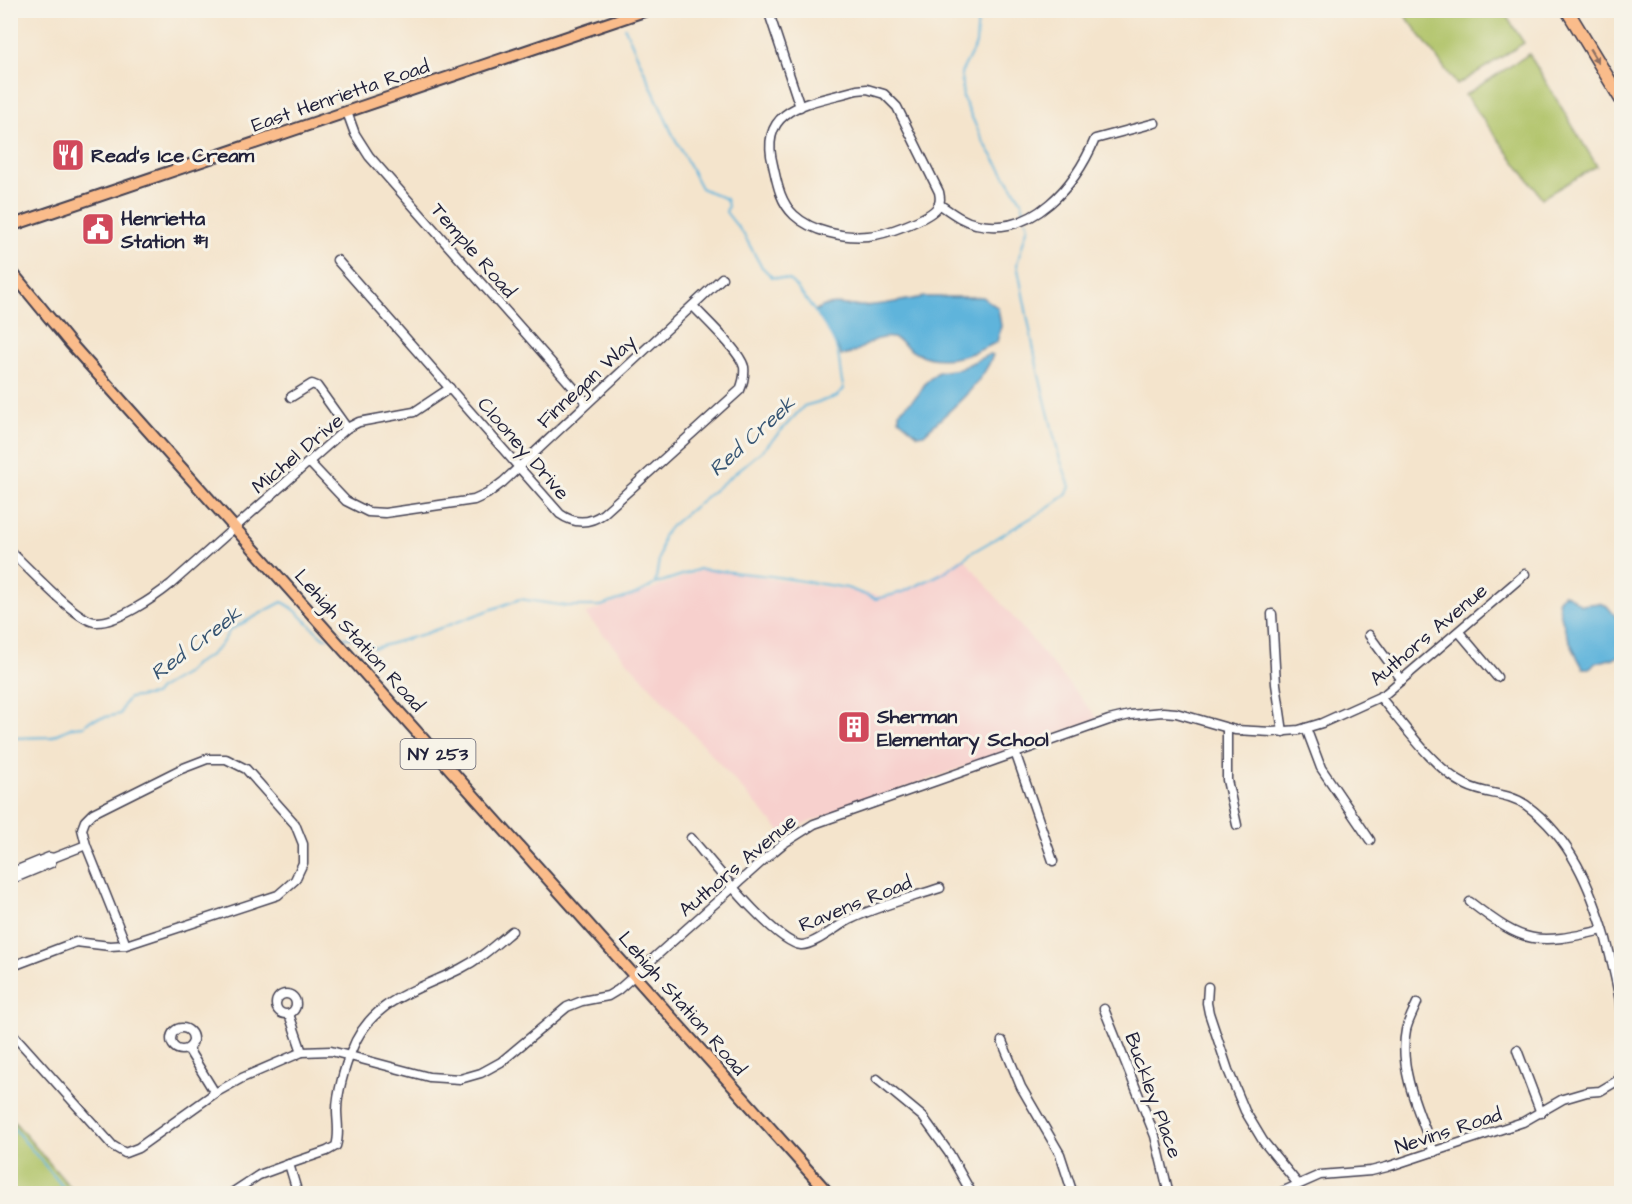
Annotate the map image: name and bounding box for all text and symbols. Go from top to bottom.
one-way arrow [1589,48,1600,64]
street label: East Henrietta Road [248,52,433,140]
restaurant icon: Read's Ice Cream [50,137,86,173]
place label: Read's Ice Cream [91,142,255,170]
street label: Temple Road [424,197,522,304]
place label: Henrietta Station #1 [120,205,208,256]
public building icon: Henrietta Station #1 [80,211,116,247]
street label: Finnegan Way [531,328,643,436]
water label: Red Creek [703,389,803,483]
street label: Clooney Drive [470,391,576,507]
street label: Michel Drive [246,407,350,501]
street label: Lehigh Station Road [287,563,431,719]
street label: Authors Avenue [1364,577,1494,693]
water label: Red Creek [145,599,249,687]
place label: Sherman Elementary School [876,703,1049,755]
building icon: Sherman Elementary School [836,709,872,745]
road number: NY 253 [400,739,476,769]
street label: Authors Avenue [673,808,803,924]
street label: Ravens Road [795,869,916,939]
street label: Lehigh Station Road [611,925,753,1083]
street label: Buckley Place [1116,1029,1189,1163]
street label: Nevins Road [1391,1101,1505,1161]

